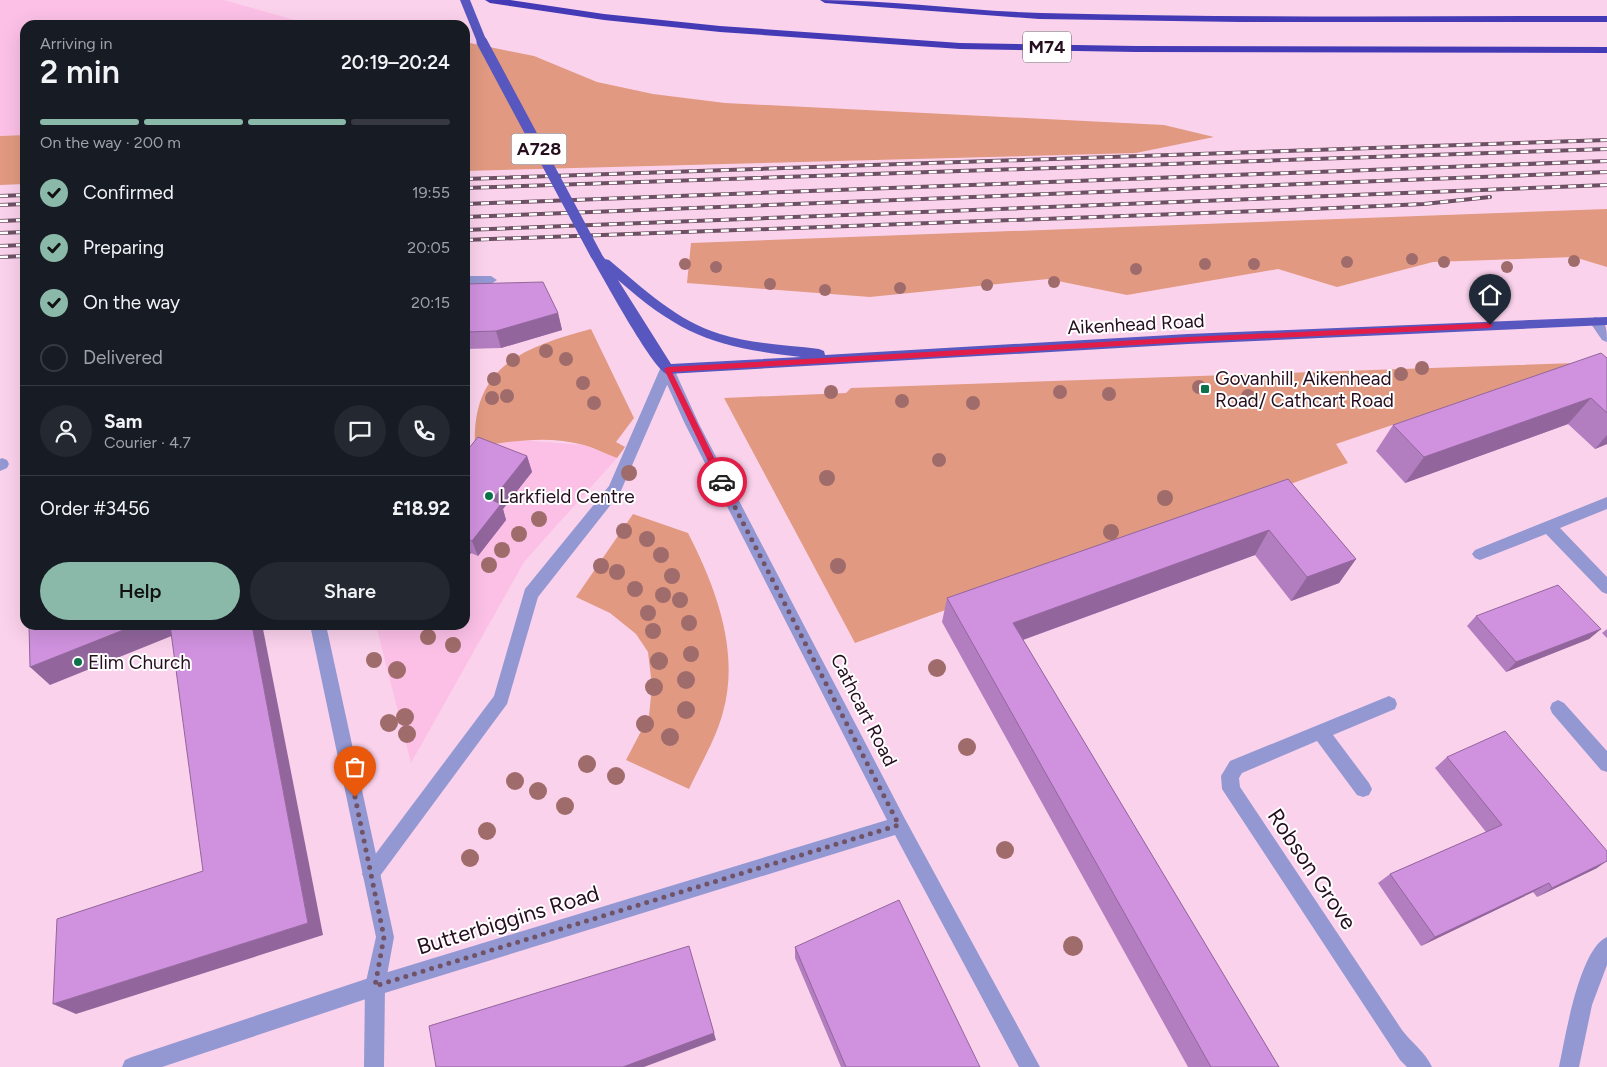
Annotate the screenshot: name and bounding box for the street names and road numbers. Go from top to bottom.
road number: M74 [1023,32,1071,62]
road number: A728 [512,134,566,164]
street label: Aikenhead Road [1067,309,1205,339]
street label: Cathcart Road [826,650,902,770]
street label: Robson Grove [1262,803,1362,935]
street label: Butterbiggins Road [414,879,602,961]

